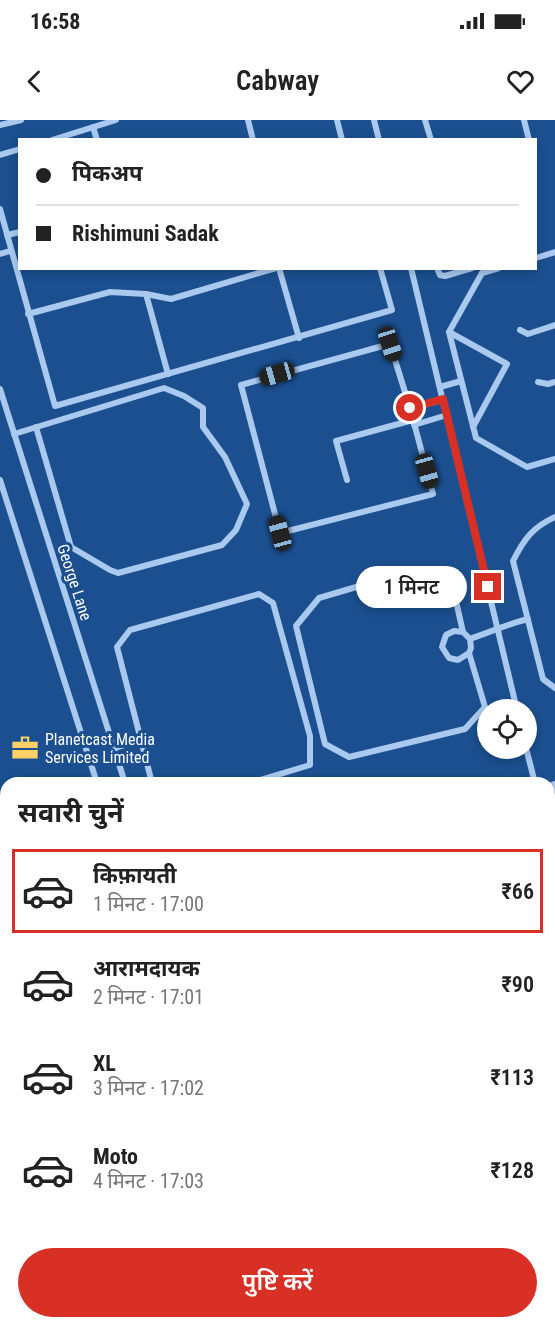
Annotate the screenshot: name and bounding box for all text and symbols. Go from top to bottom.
text: 16:58 [30,9,81,34]
icon: back [18,65,51,98]
text: Cabway [236,65,319,97]
icon: heart [504,65,537,98]
text: पिकअप [72,161,143,186]
text: Rishimuni Sadak [72,221,219,246]
car [376,324,404,364]
car [257,360,297,388]
route start [396,394,423,421]
car [413,451,441,491]
car [267,513,293,553]
street label: George Lane [53,542,96,623]
callout: 1 मिनट [356,566,467,608]
route end [474,573,501,600]
text: 1 मिनट [384,575,439,599]
map controls [477,699,537,759]
button: locate [477,699,537,759]
place label: Planetcast Media Services Limited [45,730,155,767]
office icon: Planetcast Media Services Limited [10,733,40,763]
text: सवारी चुनें [18,797,124,829]
text: किफ़ायती [93,863,177,888]
icon: car [21,864,75,918]
text: ₹66 [502,879,534,904]
text: 1 मिनट · 17:00 [93,892,204,916]
text: आरामदायक [93,956,200,981]
icon: car [21,957,75,1011]
text: ₹90 [502,972,534,997]
text: 2 मिनट · 17:01 [93,985,204,1009]
icon: car [21,1050,75,1104]
text: XL [93,1051,116,1076]
text: ₹113 [490,1065,534,1090]
text: 3 मिनट · 17:02 [93,1076,204,1100]
icon: car [21,1143,75,1197]
text: Moto [93,1144,138,1169]
text: ₹128 [490,1158,534,1183]
text: 4 मिनट · 17:03 [93,1169,204,1193]
button: पुष्टि करें [18,1248,537,1317]

